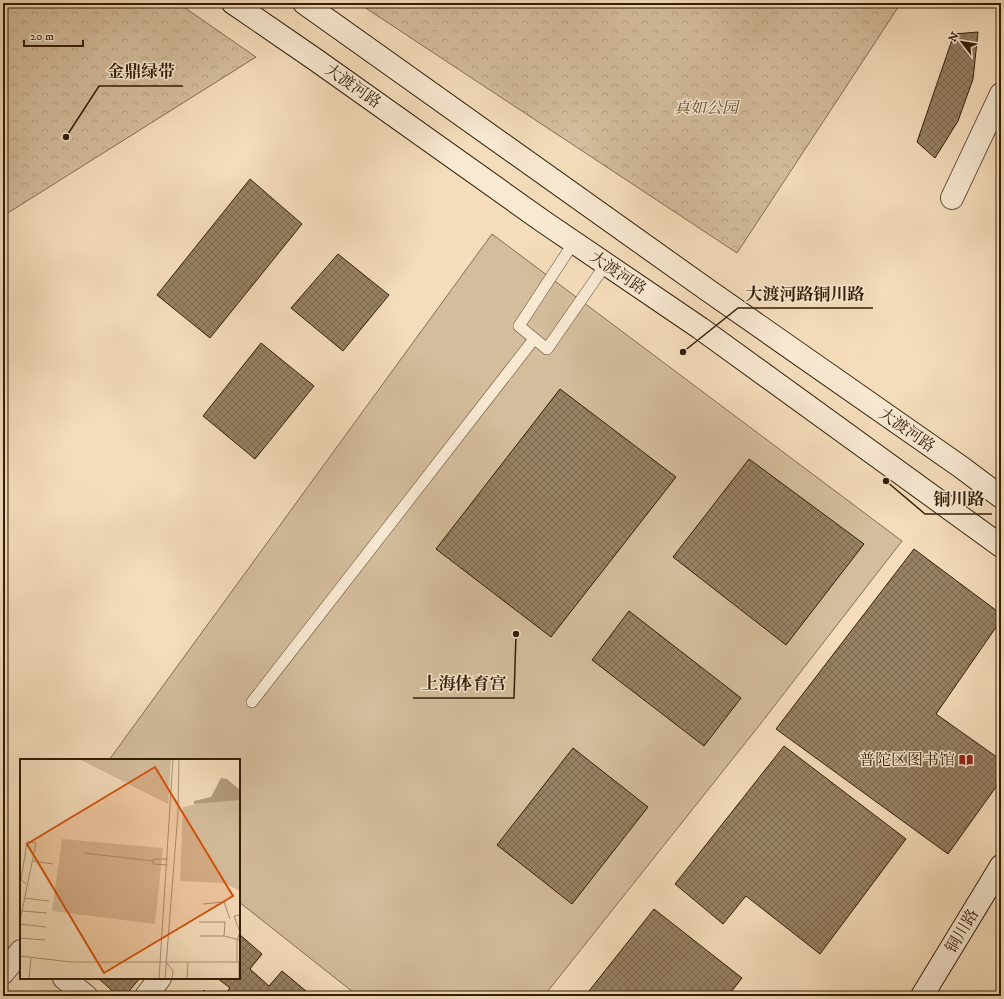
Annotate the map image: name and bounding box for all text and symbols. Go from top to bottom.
scale bar [24,22,83,48]
north arrow [942,22,982,62]
text: 20 m [30,29,54,44]
text: N [946,30,963,45]
callout: 金鼎绿带 [99,57,183,86]
street label: 大渡河路 [321,59,385,113]
text: 金鼎绿带 [107,61,175,83]
park label: 真如公园 [674,98,741,118]
street label: 大渡河路 [586,247,650,299]
callout: 大渡河路铜川路 [738,279,873,308]
text: 大渡河路铜川路 [746,284,865,306]
street label: 大渡河路 [875,403,939,457]
callout: 铜川路 [925,485,992,514]
text: 铜川路 [934,489,985,511]
callout: 上海体育宫 [413,669,514,698]
text: 上海体育宫 [422,673,507,695]
place label: 普陀区图书馆 [859,750,955,770]
library icon: 普陀区图书馆 [958,752,974,768]
inset map [20,759,240,979]
street label: 铜川路 [941,905,983,957]

